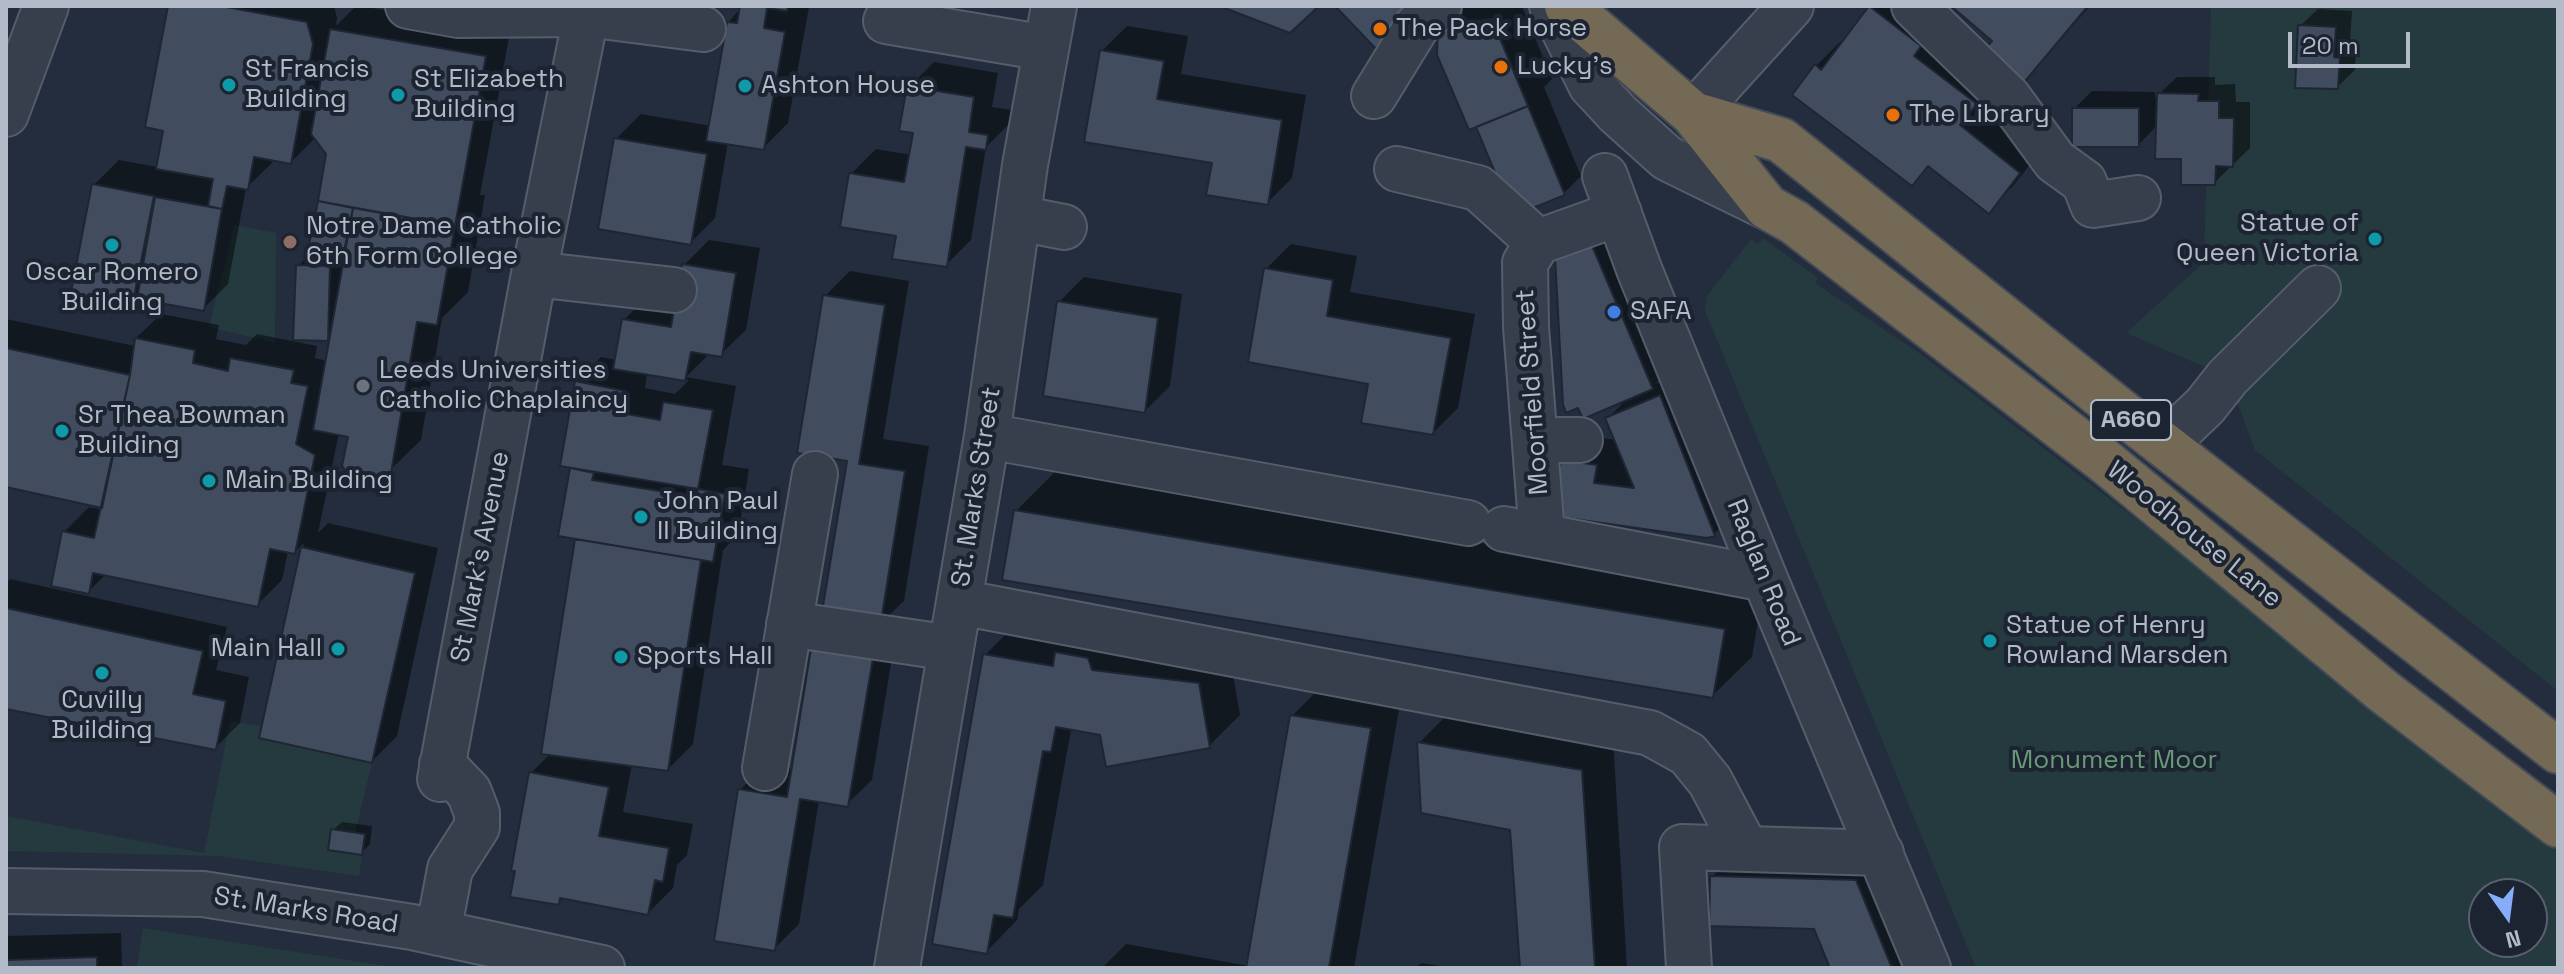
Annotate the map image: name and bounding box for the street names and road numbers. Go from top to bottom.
street label: Moorfield Street [1510,288,1556,496]
street label: St. Marks Street [946,385,1008,589]
road number: A660 [2091,400,2171,440]
street label: St Mark's Avenue [445,449,517,665]
street label: Woodhouse Lane [2100,455,2288,615]
street label: Raglan Road [1719,495,1807,651]
street label: St. Marks Road [212,881,400,941]

